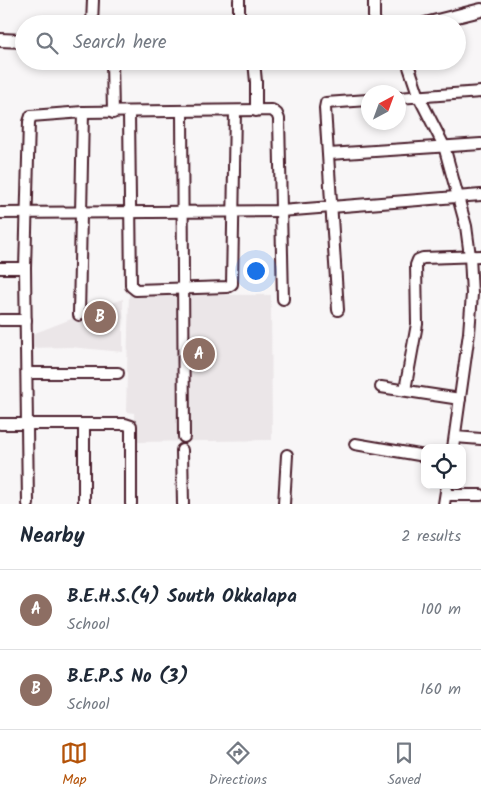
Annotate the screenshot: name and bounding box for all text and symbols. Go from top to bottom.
search box [15,15,466,70]
text: Search here [73,28,167,58]
icon: search [33,29,61,57]
north arrow [361,85,406,130]
your location [243,258,269,284]
pin: B [84,298,116,336]
pin: A [183,335,215,373]
map controls [421,444,466,489]
button: locate [421,444,466,489]
text: Nearby [20,520,85,553]
text: 2 results [401,524,461,549]
text: B.E.H.S.(4) South Okkalapa [67,582,297,612]
text: A [31,597,41,622]
text: 100 m [421,597,461,622]
text: School [67,612,110,637]
text: B.E.P.S No (3) [67,662,189,692]
text: B [31,677,41,702]
text: 160 m [420,677,461,702]
text: School [67,692,110,717]
tab: Map [60,739,88,791]
tab: Directions [209,739,267,791]
tab: Saved [387,739,421,791]

